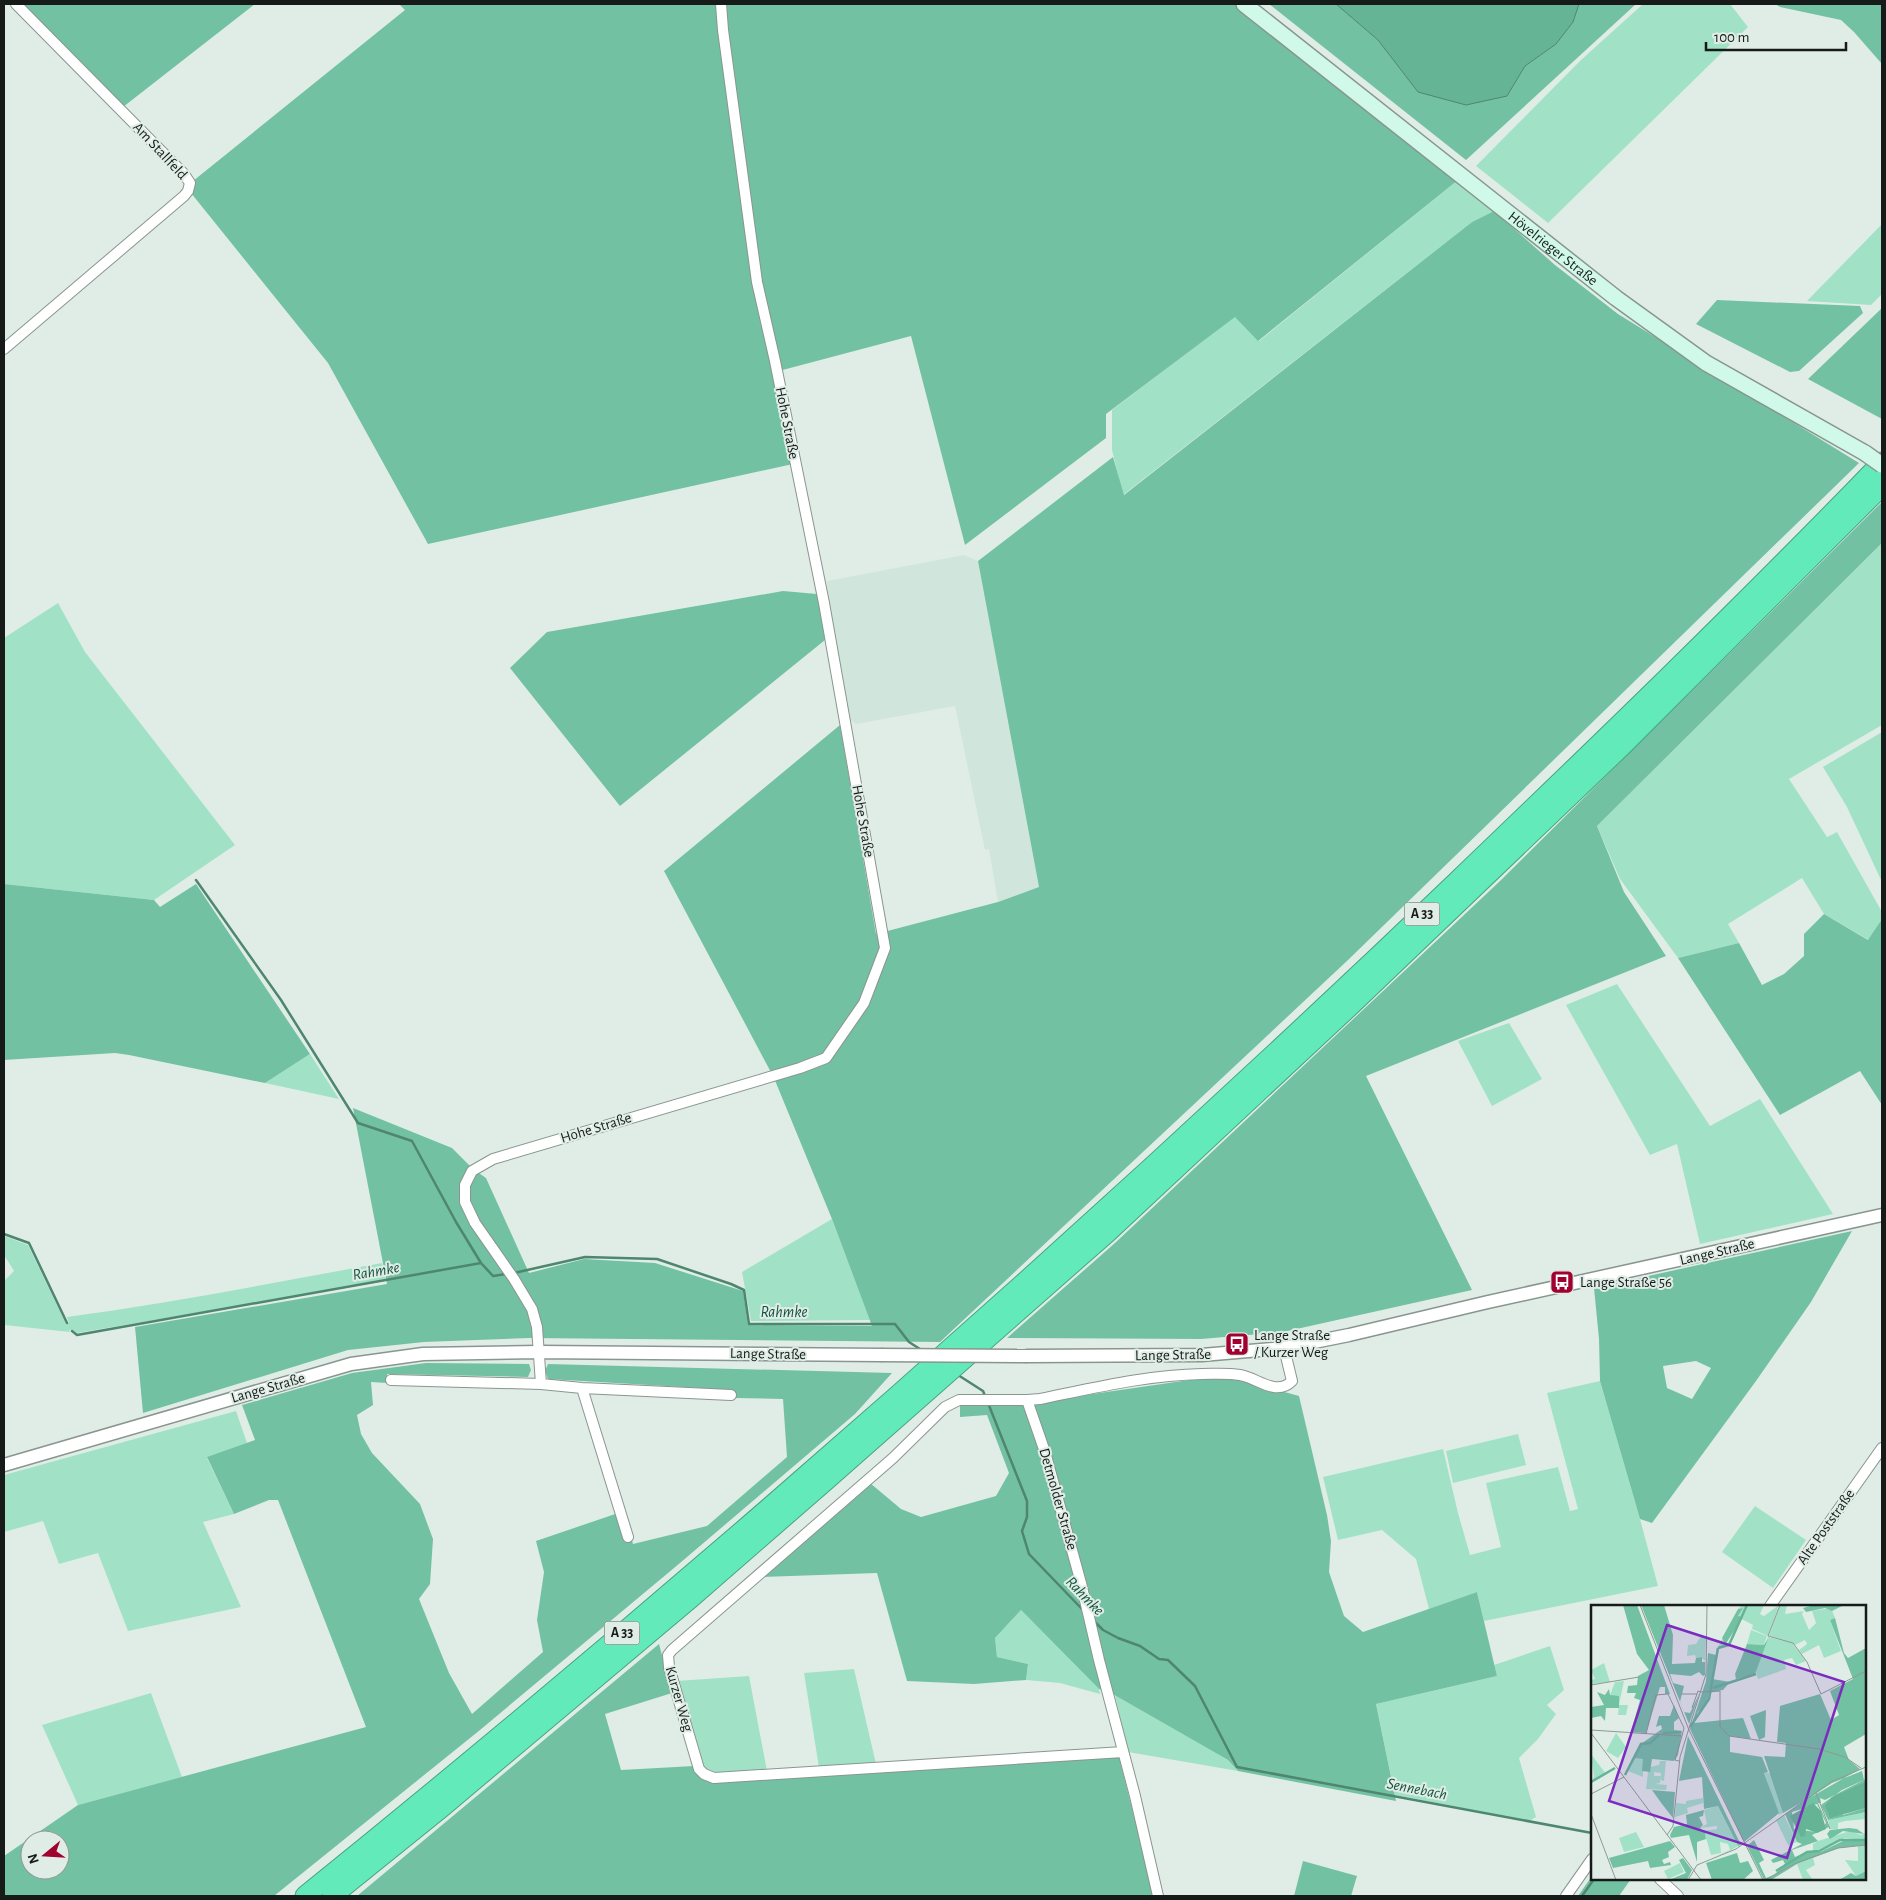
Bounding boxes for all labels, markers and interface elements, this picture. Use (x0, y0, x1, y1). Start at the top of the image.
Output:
scale bar (1706, 20, 1846, 52)
text: 100 m (1714, 30, 1749, 45)
street label: Am Stallfeld (130, 120, 190, 183)
street label: Hövelrieger Straße (1506, 208, 1601, 288)
street label: Hohe Straße (773, 386, 801, 460)
street label: Hohe Straße (849, 784, 877, 858)
road number: A 33 (1404, 902, 1440, 926)
street label: Hohe Straße (559, 1110, 633, 1146)
street label: Lange Straße (1678, 1236, 1756, 1268)
water label: Rahmke (351, 1259, 401, 1283)
bus stop icon: Lange Straße 56 (1549, 1269, 1575, 1295)
place label: Lange Straße 56 (1580, 1275, 1672, 1290)
water label: Rahmke (760, 1304, 808, 1320)
place label: Lange Straße / Kurzer Weg (1254, 1328, 1330, 1360)
bus stop icon: Lange Straße / Kurzer Weg (1224, 1331, 1250, 1357)
street label: Lange Straße (730, 1346, 806, 1362)
street label: Lange Straße (1135, 1347, 1211, 1363)
street label: Lange Straße (229, 1370, 307, 1406)
street label: Detmolder Straße (1036, 1446, 1080, 1552)
street label: Alte Poststraße (1795, 1486, 1858, 1568)
water label: Rahmke (1063, 1573, 1107, 1619)
inset map (1591, 1605, 1866, 1880)
road number: A 33 (604, 1622, 640, 1645)
street label: Kurzer Weg (663, 1665, 696, 1734)
water label: Sennebach (1386, 1775, 1448, 1803)
north arrow (20, 1830, 70, 1880)
text: N (25, 1852, 42, 1866)

